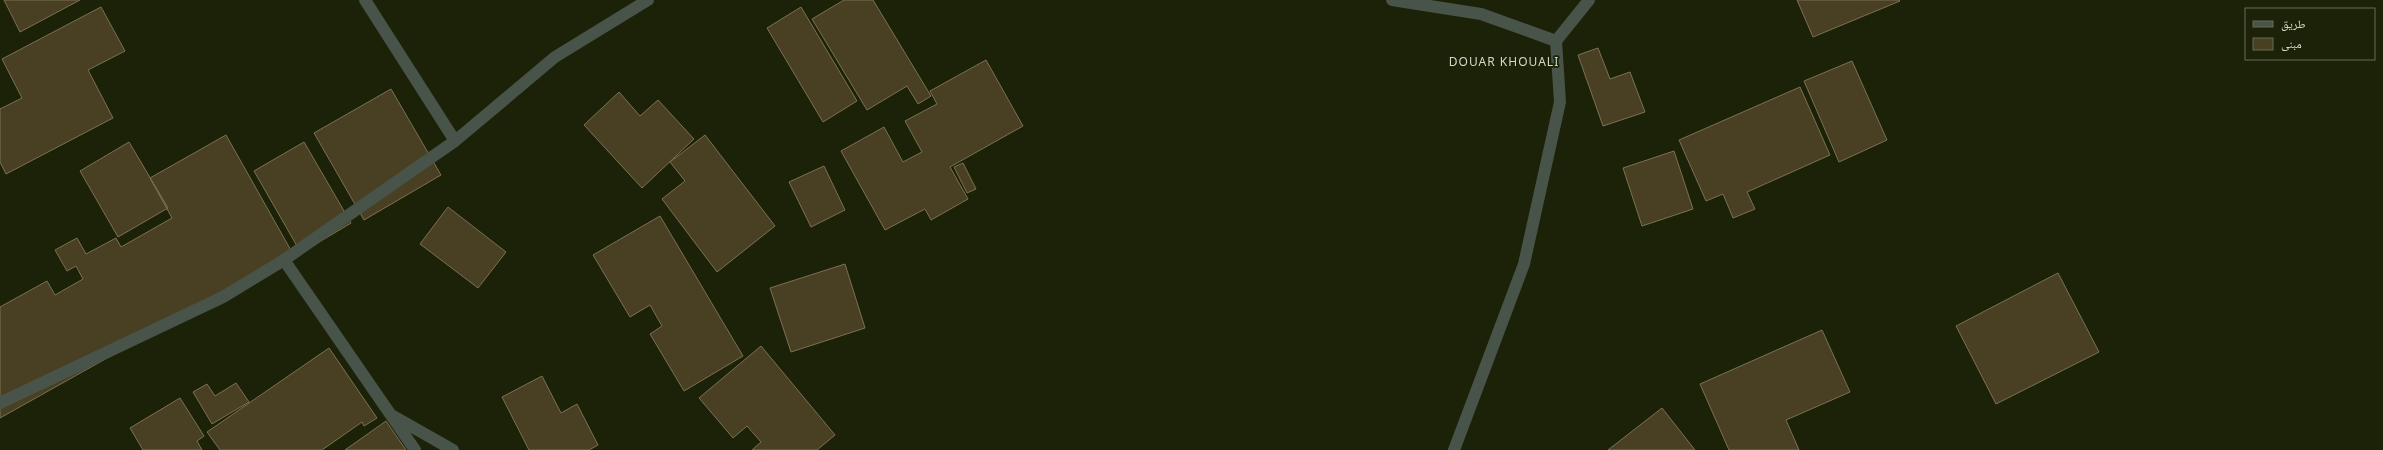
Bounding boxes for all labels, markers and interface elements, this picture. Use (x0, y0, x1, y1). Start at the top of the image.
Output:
legend (2245, 8, 2375, 60)
text: طريق (2281, 15, 2306, 32)
text: مبنى (2281, 35, 2302, 52)
district label: DOUAR KHOUALI (1449, 53, 1559, 70)

